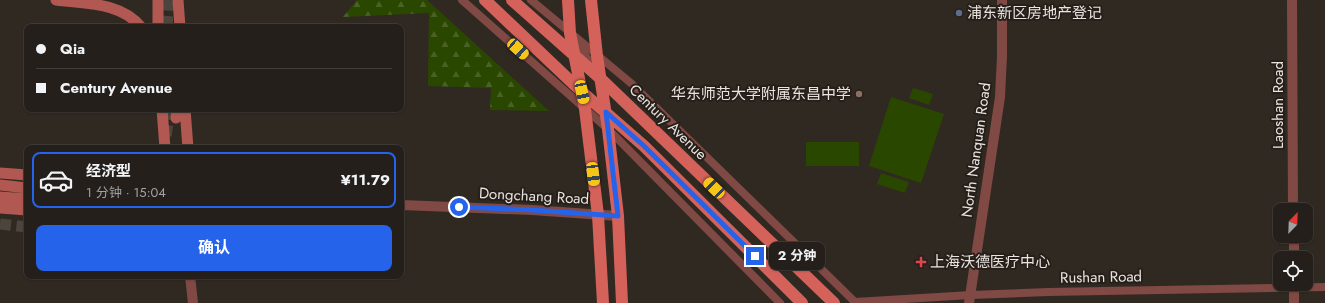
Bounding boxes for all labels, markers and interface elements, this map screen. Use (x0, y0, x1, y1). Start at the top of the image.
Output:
place label: 浦东新区房地产登记 (967, 2, 1102, 24)
marker: 浦东新区房地产登记 (954, 8, 964, 18)
car (505, 37, 531, 61)
text: Qia (60, 38, 85, 60)
street label: Laoshan Road (1267, 61, 1289, 149)
text: Century Avenue (60, 77, 172, 99)
car (574, 79, 590, 105)
street label: Century Avenue (624, 79, 712, 165)
street label: North Nanquan Road (956, 81, 996, 219)
place label: 华东师范大学附属东昌中学 (671, 83, 851, 105)
marker: 华东师范大学附属东昌中学 (854, 89, 864, 99)
text: 经济型 (86, 160, 131, 182)
car (586, 161, 600, 187)
icon: car (38, 162, 74, 198)
text: ¥11.79 (341, 169, 390, 191)
car (701, 175, 727, 201)
street label: Dongchang Road (478, 182, 590, 210)
text: 1 分钟 · 15:04 (86, 183, 166, 202)
route start (450, 198, 468, 216)
north arrow (1273, 203, 1313, 243)
map controls (1273, 203, 1313, 291)
button: 确认 (36, 225, 392, 271)
callout: 2 分钟 (769, 242, 825, 270)
text: 2 分钟 (778, 246, 816, 265)
route end (746, 247, 764, 265)
place label: 上海沃德医疗中心 (930, 251, 1050, 273)
button: locate (1273, 251, 1313, 291)
marker: 上海沃德医疗中心 (915, 256, 927, 268)
street label: Rushan Road (1060, 265, 1142, 289)

